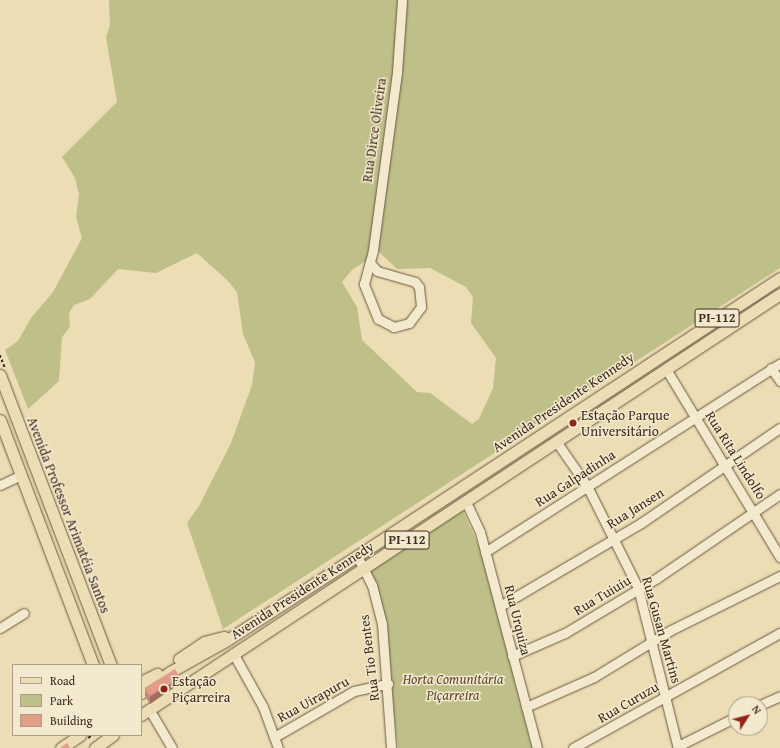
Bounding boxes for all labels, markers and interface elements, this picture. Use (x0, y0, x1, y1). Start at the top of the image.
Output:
street label: Rua Dirce Oliveira (358, 77, 390, 183)
road number: PI-112 (694, 307, 740, 329)
street label: Avenida Presidente Kennedy (489, 348, 637, 456)
place label: Estação Parque Universitário (581, 407, 669, 440)
street label: Rua Rita Lindolfo (702, 408, 770, 502)
street label: Avenida Professor Arimatéia Santos (24, 415, 114, 615)
marker: Estação Parque Universitário (568, 418, 578, 428)
street label: Rua Galpadinha (532, 446, 618, 510)
street label: Rua Jansen (603, 484, 667, 532)
road number: PI-112 (384, 529, 430, 551)
street label: Avenida Presidente Kennedy (227, 537, 377, 643)
street label: Rua Tuiuiu (570, 571, 634, 619)
street label: Rua Gusan Martins (639, 575, 685, 685)
street label: Rua Urquiza (501, 583, 535, 657)
street label: Rua Tio Bentes (355, 614, 383, 702)
legend (12, 664, 142, 736)
park label: Horta Comunitária Piçarreira (403, 671, 503, 704)
text: Road (50, 672, 75, 689)
street label: Rua Uirapuru (274, 672, 352, 726)
place label: Estação Piçarreira (172, 673, 230, 706)
street label: Rua Curuzu (595, 678, 661, 726)
marker: Estação Piçarreira (159, 684, 169, 694)
text: Park (50, 692, 73, 709)
north arrow (728, 696, 768, 736)
text: N (748, 702, 766, 717)
text: Building (50, 712, 93, 729)

